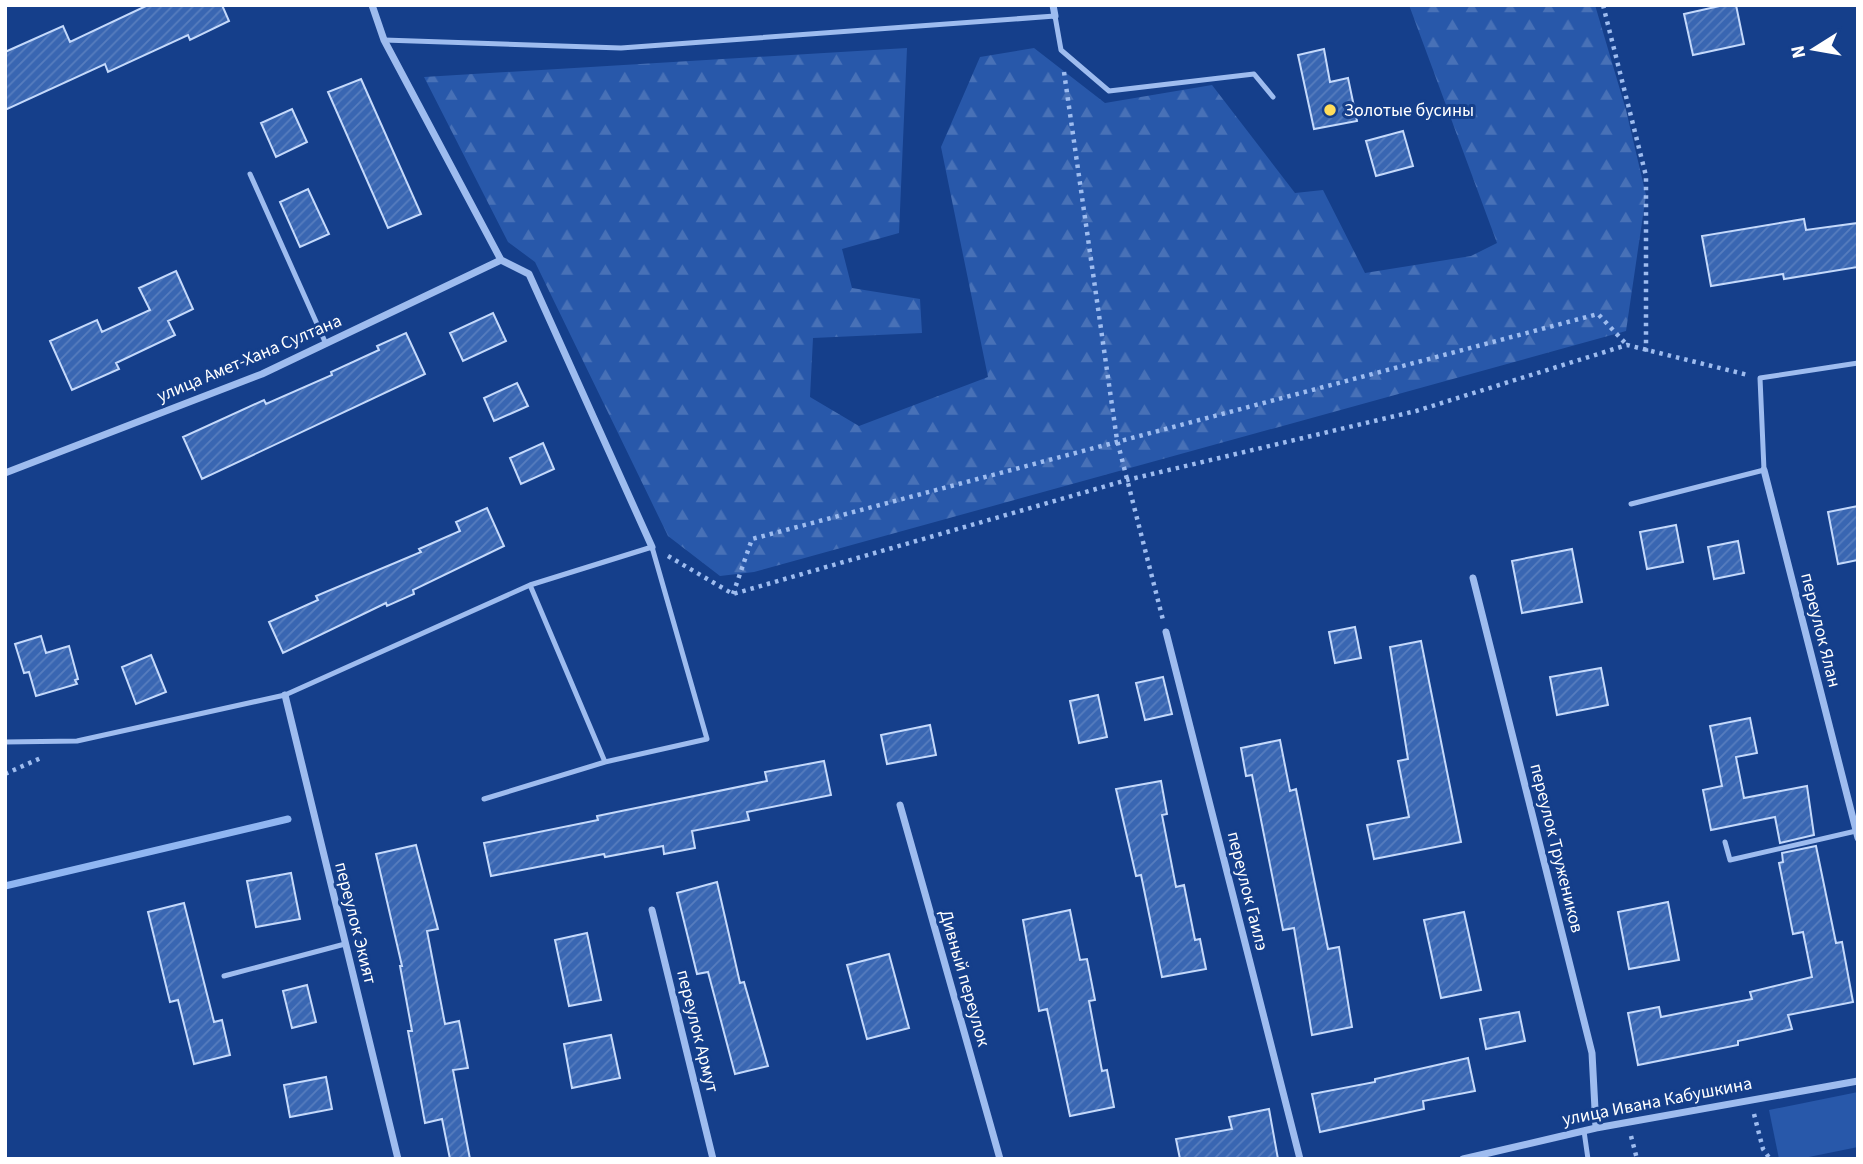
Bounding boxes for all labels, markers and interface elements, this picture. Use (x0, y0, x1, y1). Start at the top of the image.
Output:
north arrow (1779, 14, 1849, 84)
text: N (1784, 43, 1813, 61)
place label: Золотые бусины (1344, 98, 1474, 123)
marker: Золотые бусины (1322, 102, 1338, 118)
street label: улица Амет-Хана Султана (153, 308, 345, 409)
street label: переулок Ялан (1794, 570, 1847, 690)
street label: переулок Тружеников (1523, 761, 1590, 935)
street label: переулок Гаилэ (1221, 829, 1274, 953)
street label: переулок Экият (328, 859, 383, 987)
street label: Дивный переулок (933, 907, 996, 1050)
street label: переулок Армут (670, 967, 725, 1095)
street label: улица Ивана Кабушкина (1560, 1071, 1754, 1132)

